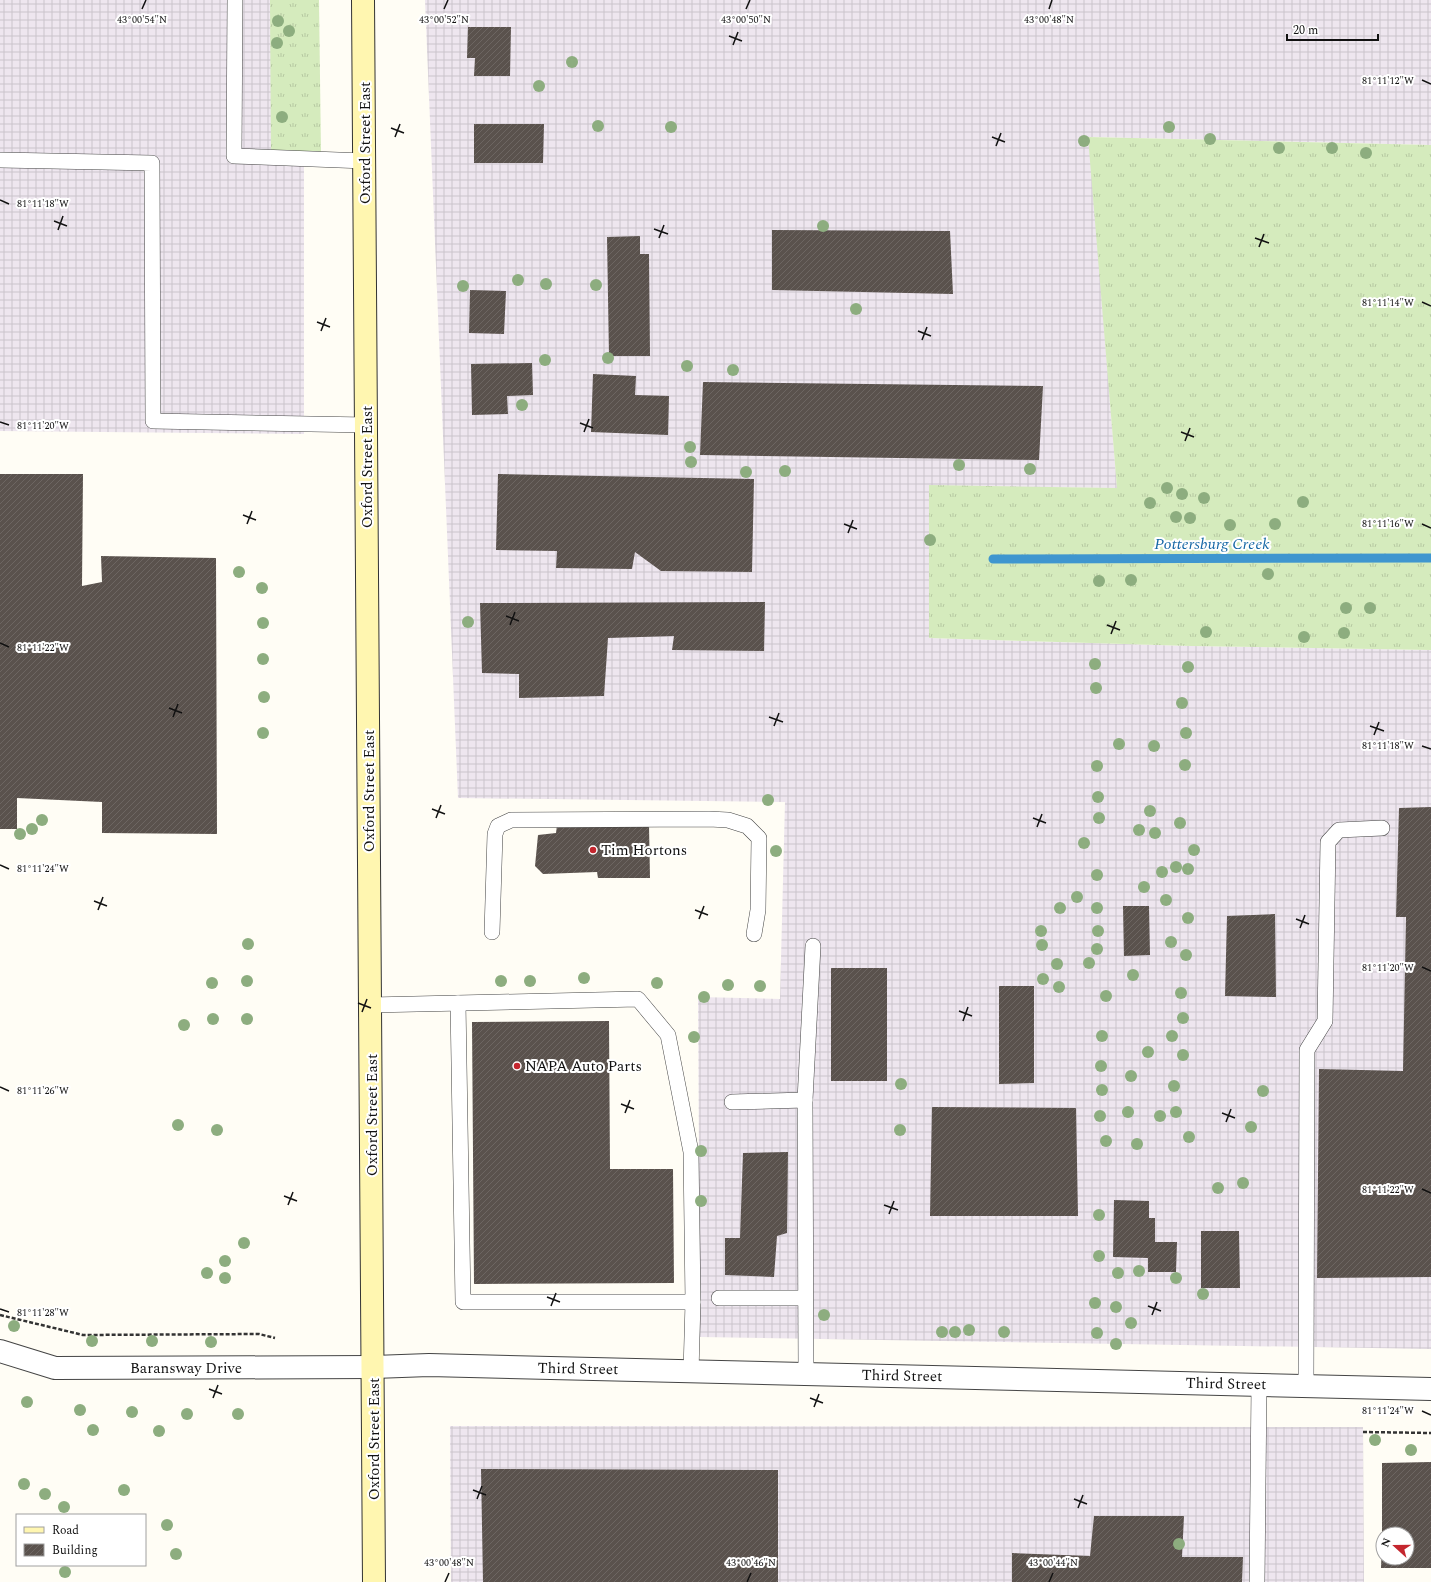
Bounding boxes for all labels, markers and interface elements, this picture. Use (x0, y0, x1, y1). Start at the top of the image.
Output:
text: 43°00'54"N (117, 12, 167, 28)
text: 43°00'52"N (419, 12, 469, 28)
text: 43°00'50"N (721, 12, 771, 28)
text: 43°00'48"N (1024, 12, 1074, 28)
scale bar (1287, 16, 1378, 42)
text: 20 m (1293, 21, 1318, 40)
text: 81°11'12"W (1362, 73, 1414, 89)
street label: Oxford Street East (354, 82, 377, 204)
text: 81°11'18"W (17, 196, 69, 212)
text: 81°11'14"W (1362, 295, 1414, 311)
street label: Oxford Street East (356, 406, 379, 528)
text: 81°11'20"W (17, 418, 69, 434)
text: 81°11'16"W (1362, 516, 1414, 532)
water label: Pottersburg Creek (1154, 532, 1270, 556)
text: 81°11'22"W (17, 640, 69, 656)
street label: Oxford Street East (358, 730, 381, 852)
text: 81°11'18"W (1362, 738, 1414, 754)
place label: Tim Hortons (601, 839, 687, 862)
marker: Tim Hortons (588, 845, 598, 855)
text: 81°11'24"W (17, 861, 69, 877)
text: 81°11'20"W (1362, 960, 1414, 976)
street label: Oxford Street East (361, 1054, 384, 1176)
place label: NAPA Auto Parts (525, 1055, 642, 1078)
marker: NAPA Auto Parts (512, 1061, 522, 1071)
text: 81°11'26"W (17, 1083, 69, 1099)
text: 81°11'22"W (1362, 1182, 1414, 1198)
text: 81°11'28"W (17, 1305, 69, 1321)
street label: Baransway Drive (130, 1357, 242, 1380)
street label: Third Street (537, 1357, 619, 1381)
street label: Third Street (861, 1364, 943, 1388)
street label: Third Street (1185, 1372, 1267, 1396)
street label: Oxford Street East (363, 1378, 386, 1500)
text: 81°11'24"W (1362, 1403, 1414, 1419)
legend (16, 1514, 146, 1566)
text: Road (52, 1521, 79, 1540)
north arrow (1375, 1526, 1415, 1566)
text: N (1377, 1535, 1396, 1550)
text: Building (52, 1541, 98, 1560)
text: 43°00'48"N (424, 1555, 474, 1571)
text: 43°00'46"N (726, 1555, 776, 1571)
text: 43°00'44"N (1028, 1555, 1078, 1571)

